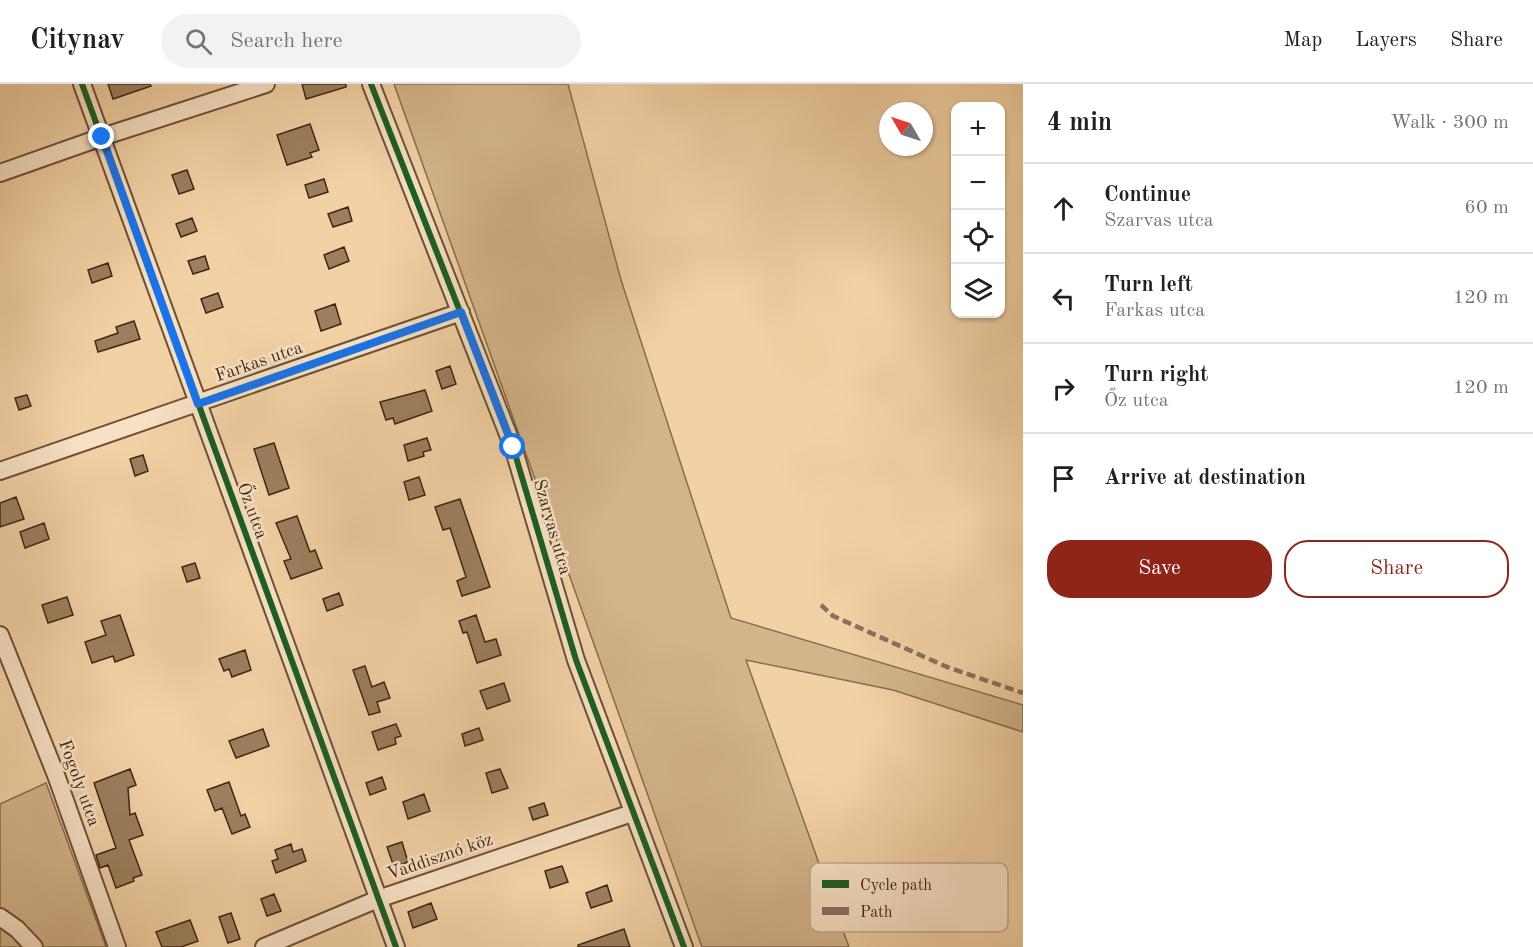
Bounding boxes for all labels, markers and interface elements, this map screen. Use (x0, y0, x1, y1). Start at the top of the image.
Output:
search box (161, 14, 581, 68)
icon: search (182, 25, 215, 58)
text: Citynav (30, 27, 125, 55)
text: Search here (230, 30, 343, 52)
text: Map (1283, 30, 1322, 51)
text: Layers (1355, 30, 1417, 51)
text: Share (1450, 30, 1503, 51)
north arrow (879, 102, 933, 156)
map controls (951, 102, 1005, 318)
button: + (951, 102, 1005, 156)
text: 4 min (1047, 110, 1112, 136)
text: Walk · 300 m (1390, 113, 1509, 133)
route end (88, 123, 114, 149)
button: − (951, 156, 1005, 210)
text: Continue (1104, 184, 1191, 206)
icon: ahead (1047, 192, 1080, 225)
text: 60 m (1464, 198, 1509, 218)
button: locate (951, 210, 1005, 264)
text: Szarvas utca (1104, 211, 1214, 231)
button: layers (951, 264, 1005, 318)
text: Turn left (1104, 274, 1193, 296)
icon: left (1047, 282, 1080, 315)
text: 120 m (1453, 288, 1509, 308)
text: Farkas utca (1104, 301, 1205, 321)
street label: Farkas utca (213, 339, 305, 385)
text: Turn right (1104, 364, 1208, 386)
icon: right (1047, 372, 1080, 405)
text: 120 m (1453, 378, 1509, 398)
text: Őz utca (1104, 391, 1169, 411)
route start (499, 433, 525, 459)
icon: arrive (1047, 462, 1080, 495)
text: Arrive at destination (1104, 467, 1306, 489)
street label: Szarvas utca (530, 477, 574, 577)
street label: Őz utca (234, 479, 275, 542)
button: Save (1047, 540, 1272, 598)
button: Share (1284, 540, 1509, 598)
street label: Fogoly utca (55, 737, 103, 829)
street label: Vaddisznó köz (385, 830, 495, 884)
legend (810, 863, 1008, 932)
text: Cycle path (860, 878, 932, 894)
text: Path (860, 905, 893, 921)

